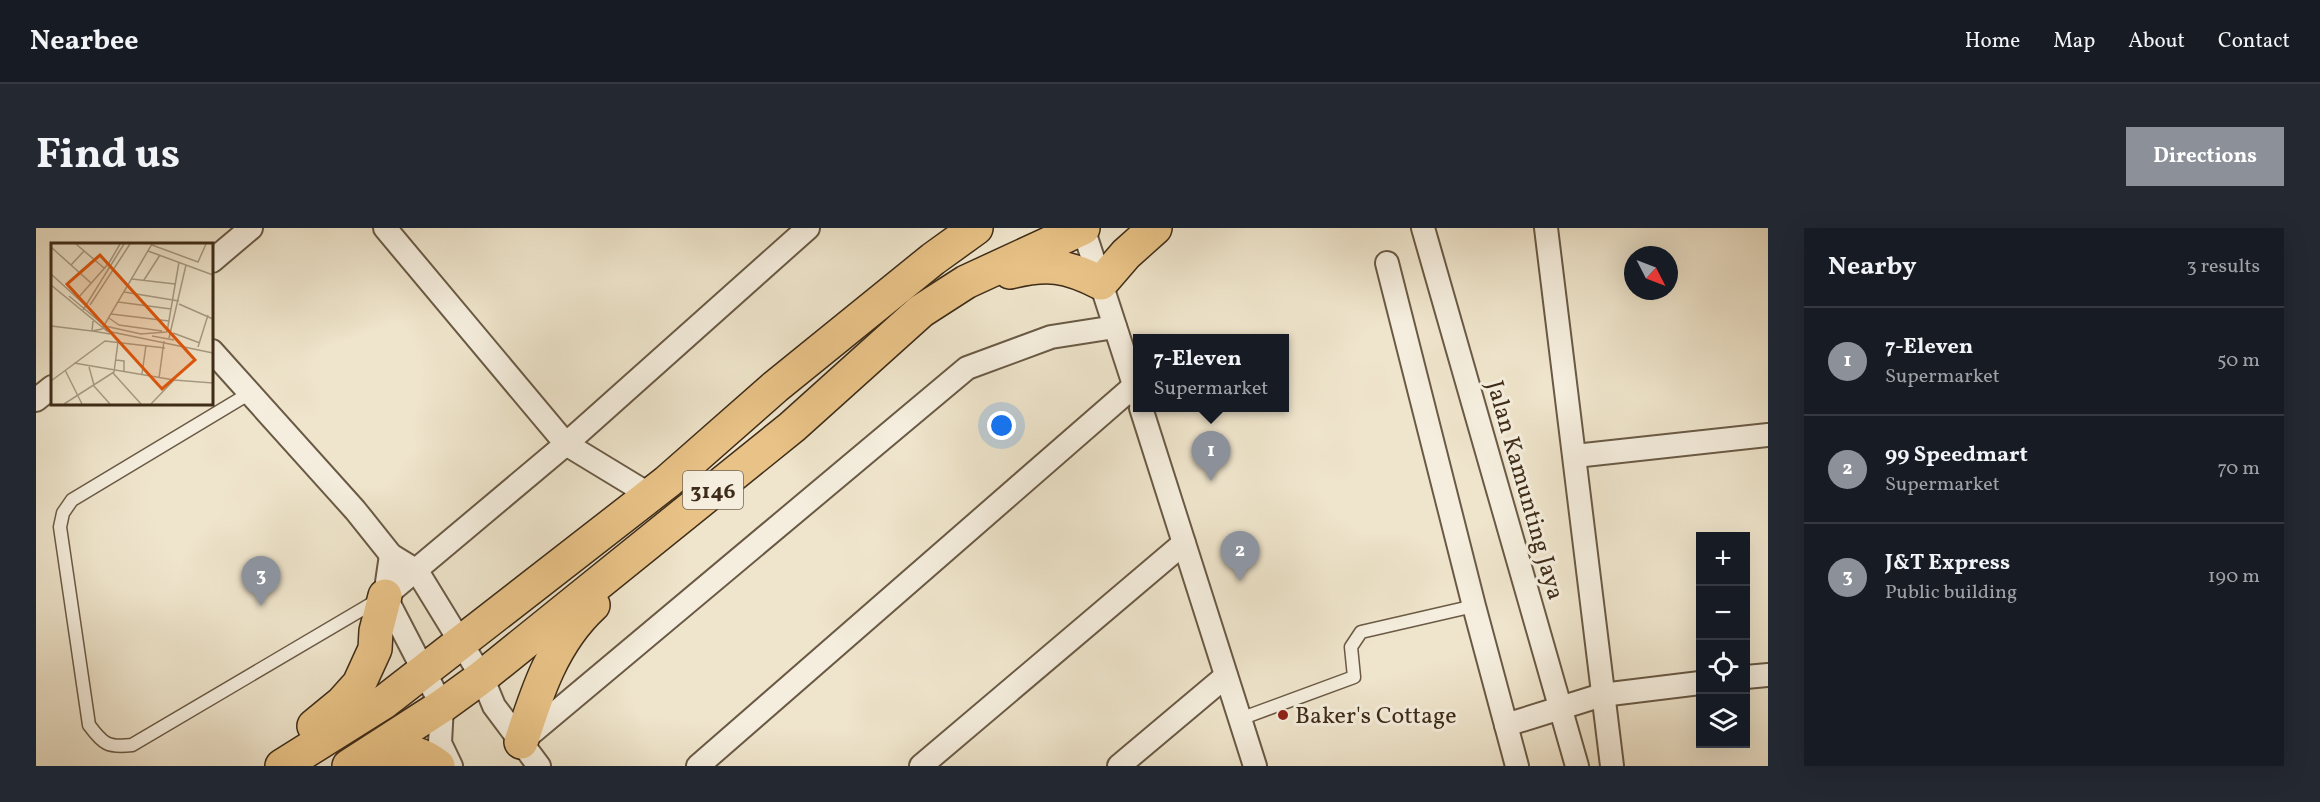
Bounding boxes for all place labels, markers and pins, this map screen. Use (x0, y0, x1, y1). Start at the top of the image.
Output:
pin: 1 (1192, 432, 1230, 481)
pin: 2 (1220, 532, 1260, 581)
pin: 3 (242, 556, 280, 606)
place label: Baker's Cottage (1295, 700, 1457, 734)
marker: Baker's Cottage (1276, 708, 1290, 722)

